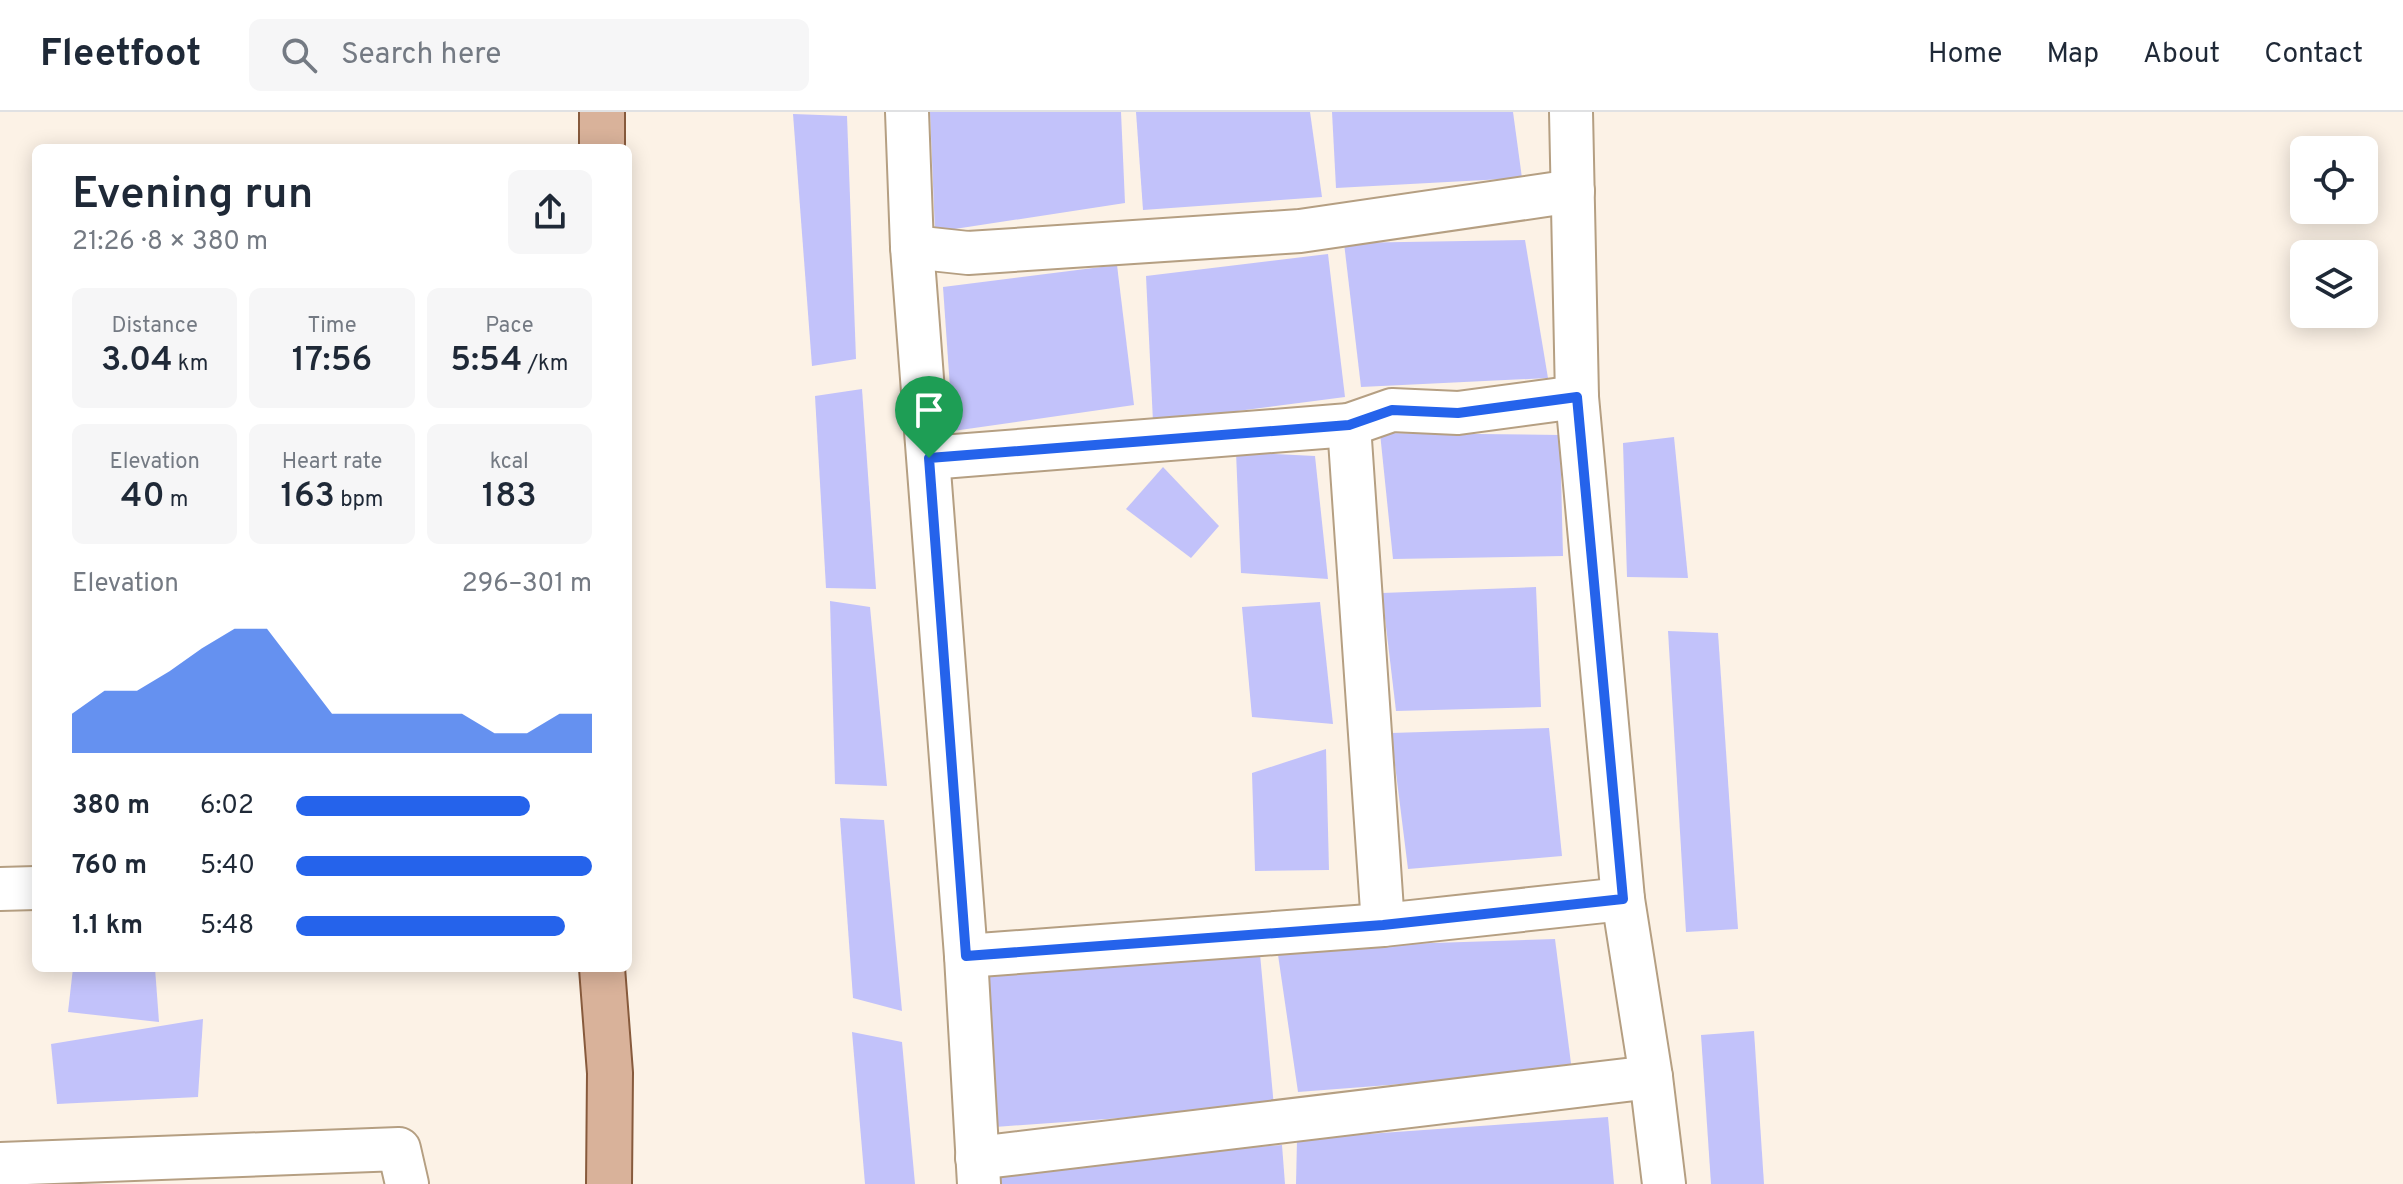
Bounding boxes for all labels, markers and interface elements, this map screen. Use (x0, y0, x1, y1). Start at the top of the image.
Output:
search box (249, 19, 809, 91)
text: Fleetfoot (40, 31, 201, 80)
icon: search (277, 33, 321, 77)
text: Search here (341, 37, 501, 74)
text: Home (1928, 37, 2002, 73)
text: Map (2046, 37, 2099, 73)
text: About (2143, 37, 2220, 73)
text: Contact (2264, 37, 2363, 73)
map controls (2290, 136, 2378, 328)
button: locate (2290, 136, 2378, 224)
text: Evening run (72, 168, 313, 224)
button: share (508, 170, 592, 254)
text: 21:26 · 8 × 380 m (72, 226, 268, 259)
button: layers (2290, 240, 2378, 328)
text: Distance (111, 313, 198, 340)
text: Time (307, 313, 357, 340)
text: Pace (485, 313, 533, 340)
text: 3.04 (101, 340, 173, 383)
text: 17:56 (292, 340, 372, 383)
text: 5:54 (450, 340, 522, 383)
text: km (173, 351, 208, 378)
text: /km (522, 351, 568, 378)
pin (895, 376, 963, 458)
icon: arrive (907, 388, 951, 432)
text: Elevation (109, 449, 200, 476)
text: Heart rate (282, 449, 382, 476)
text: kcal (490, 449, 529, 476)
text: 40 (121, 476, 165, 519)
text: 163 (281, 476, 335, 519)
text: 183 (482, 476, 537, 519)
text: m (165, 487, 188, 514)
text: bpm (335, 487, 383, 514)
text: Elevation (72, 568, 179, 601)
text: 296–301 m (462, 568, 592, 601)
text: 380 m (72, 790, 150, 823)
text: 6:02 (200, 790, 254, 823)
text: 760 m (72, 850, 147, 883)
text: 5:40 (200, 850, 255, 883)
text: 1.1 km (72, 910, 143, 943)
text: 5:48 (200, 910, 254, 943)

